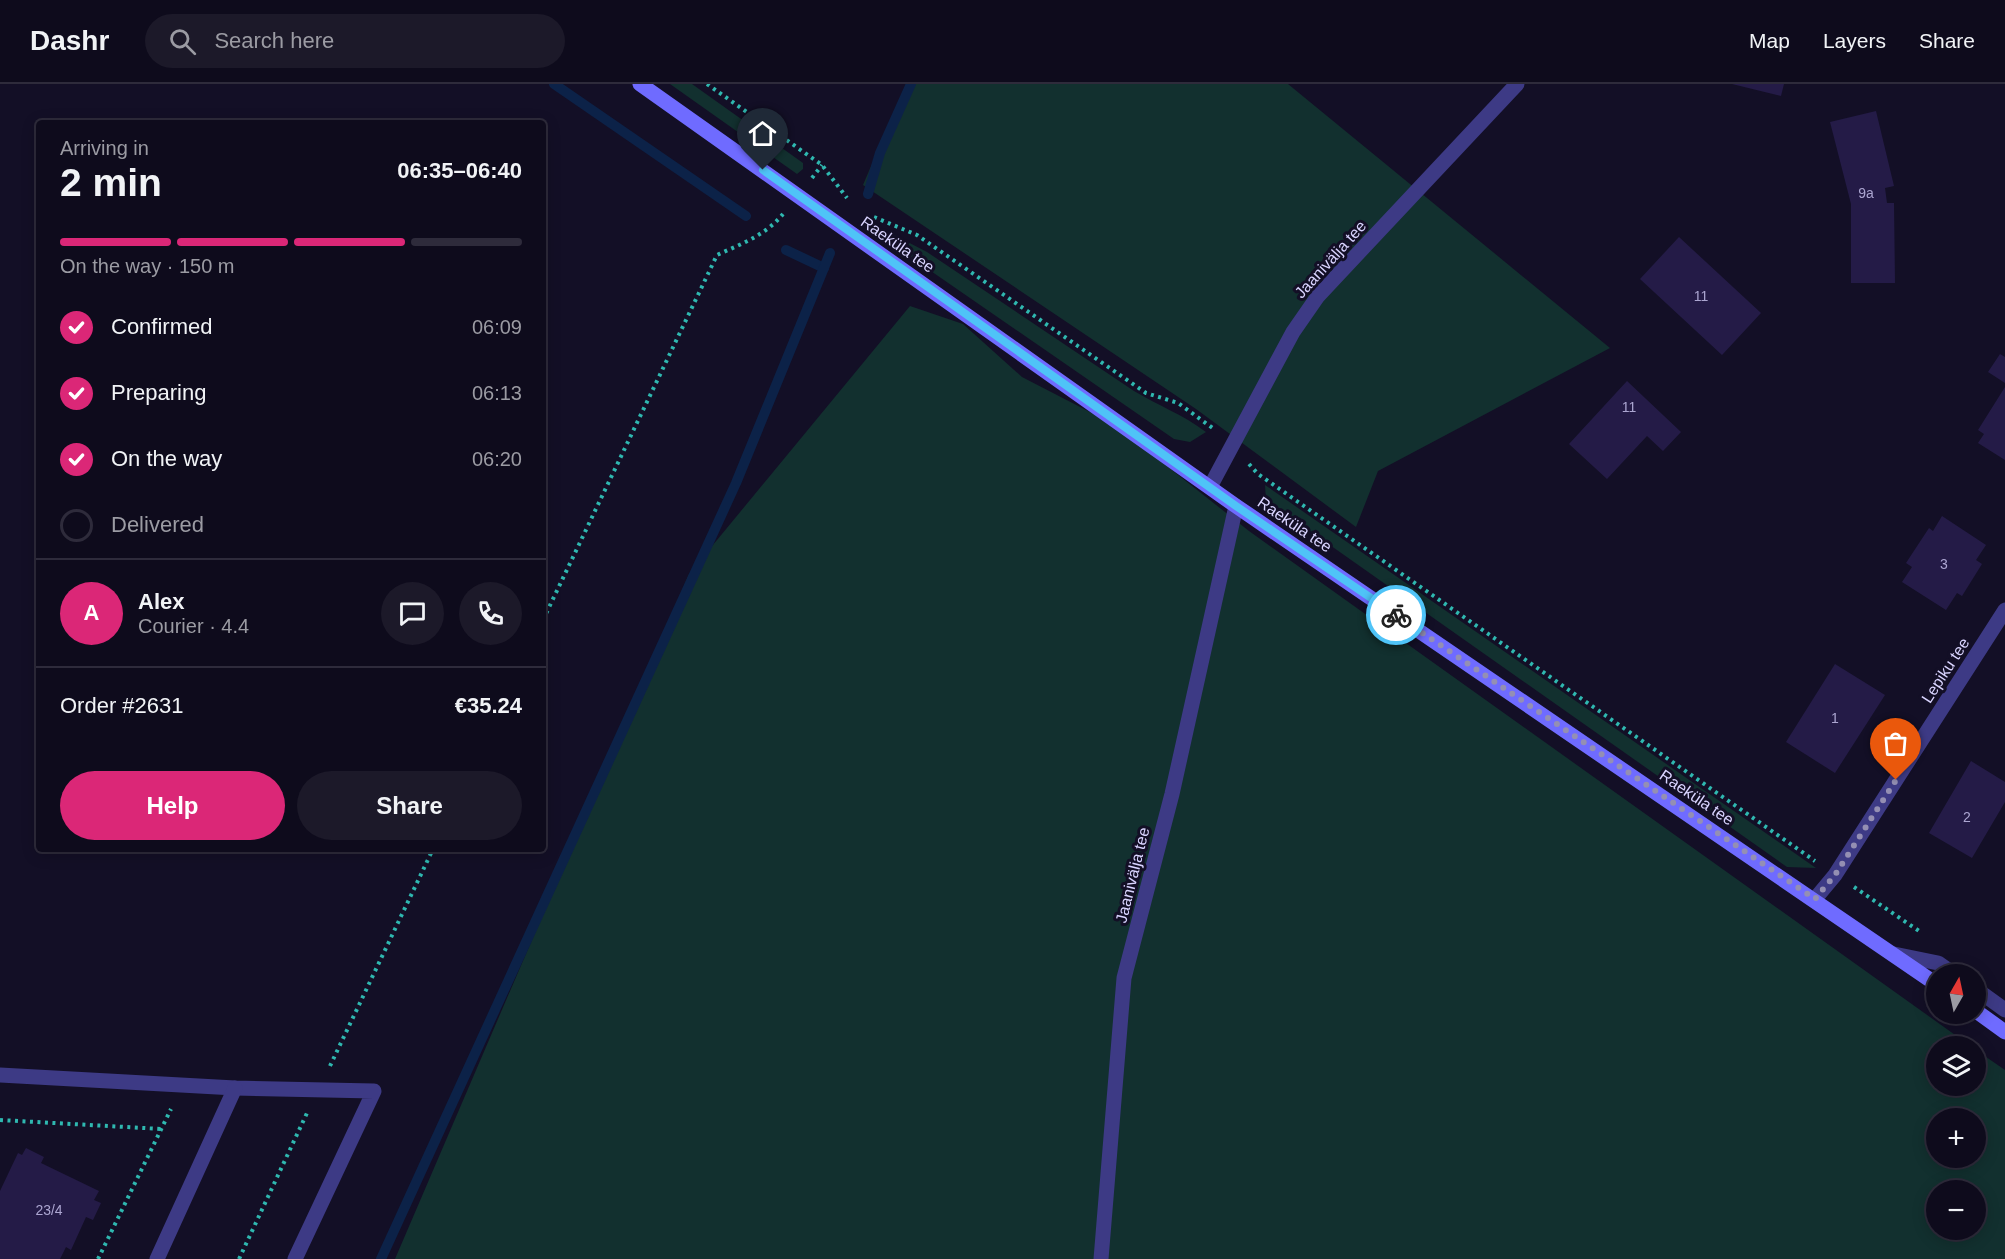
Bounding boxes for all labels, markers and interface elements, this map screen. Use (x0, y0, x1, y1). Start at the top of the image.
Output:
search box (145, 14, 565, 68)
text: Dashr (30, 25, 109, 56)
icon: search (166, 25, 199, 58)
text: Search here (214, 28, 334, 53)
text: Map (1749, 29, 1790, 52)
text: Layers (1823, 29, 1886, 52)
text: Share (1919, 29, 1975, 52)
pin (737, 108, 788, 170)
icon: home (746, 117, 779, 150)
text: Arriving in (60, 137, 149, 159)
text: 06:35–06:40 (397, 158, 522, 183)
text: 2 min (60, 161, 162, 204)
house number: 9a (1858, 185, 1874, 201)
street label: Raeküla tee (858, 213, 938, 276)
street label: Jaanivälja tee (1291, 217, 1369, 301)
text: On the way · 150 m (60, 255, 235, 277)
house number: 11 (1694, 288, 1708, 304)
icon: check (60, 311, 93, 344)
text: Confirmed (111, 314, 212, 339)
text: 06:09 (472, 316, 522, 338)
icon: check (60, 377, 93, 410)
text: Preparing (111, 380, 206, 405)
text: 06:13 (472, 382, 522, 404)
house number: 11 (1622, 399, 1636, 415)
icon: check (60, 443, 93, 476)
text: On the way (111, 446, 222, 471)
text: 06:20 (472, 448, 522, 470)
street label: Raeküla tee (1255, 493, 1335, 555)
text: Delivered (111, 512, 204, 537)
house number: 3 (1940, 556, 1948, 572)
button: chat (381, 582, 444, 645)
button: phone (459, 582, 522, 645)
courier (1366, 585, 1426, 645)
text: Alex (138, 589, 184, 614)
icon: bike (1380, 599, 1413, 632)
text: A (84, 600, 99, 625)
text: Courier · 4.4 (138, 615, 249, 637)
street label: Lepiku tee (1918, 635, 1973, 706)
text: Order #2631 (60, 693, 184, 718)
text: €35.24 (455, 693, 522, 718)
house number: 1 (1831, 710, 1839, 726)
pin (1870, 718, 1921, 780)
icon: bag (1879, 727, 1912, 760)
street label: Raeküla tee (1657, 766, 1737, 828)
button: Help (60, 771, 285, 840)
button: Share (297, 771, 522, 840)
house number: 2 (1963, 809, 1971, 825)
street label: Jaanivälja tee (1112, 825, 1153, 925)
north arrow (1926, 964, 1986, 1024)
map controls (1926, 964, 1986, 1240)
button: layers (1926, 1036, 1986, 1096)
button: + (1926, 1108, 1986, 1168)
button: − (1926, 1180, 1986, 1240)
house number: 23/4 (35, 1202, 63, 1218)

